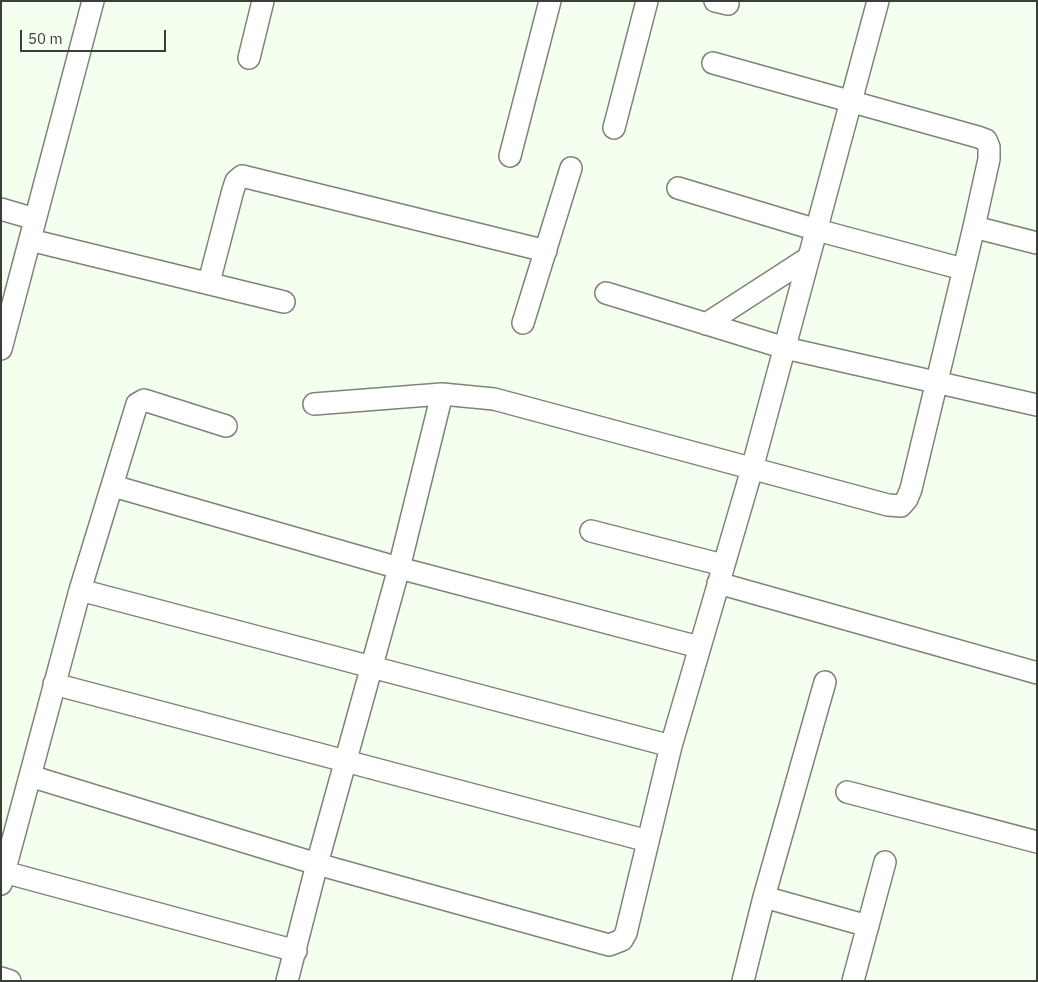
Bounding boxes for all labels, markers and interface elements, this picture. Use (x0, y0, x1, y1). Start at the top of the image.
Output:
scale bar (22, 20, 169, 52)
text: 50 m (28, 29, 63, 48)

